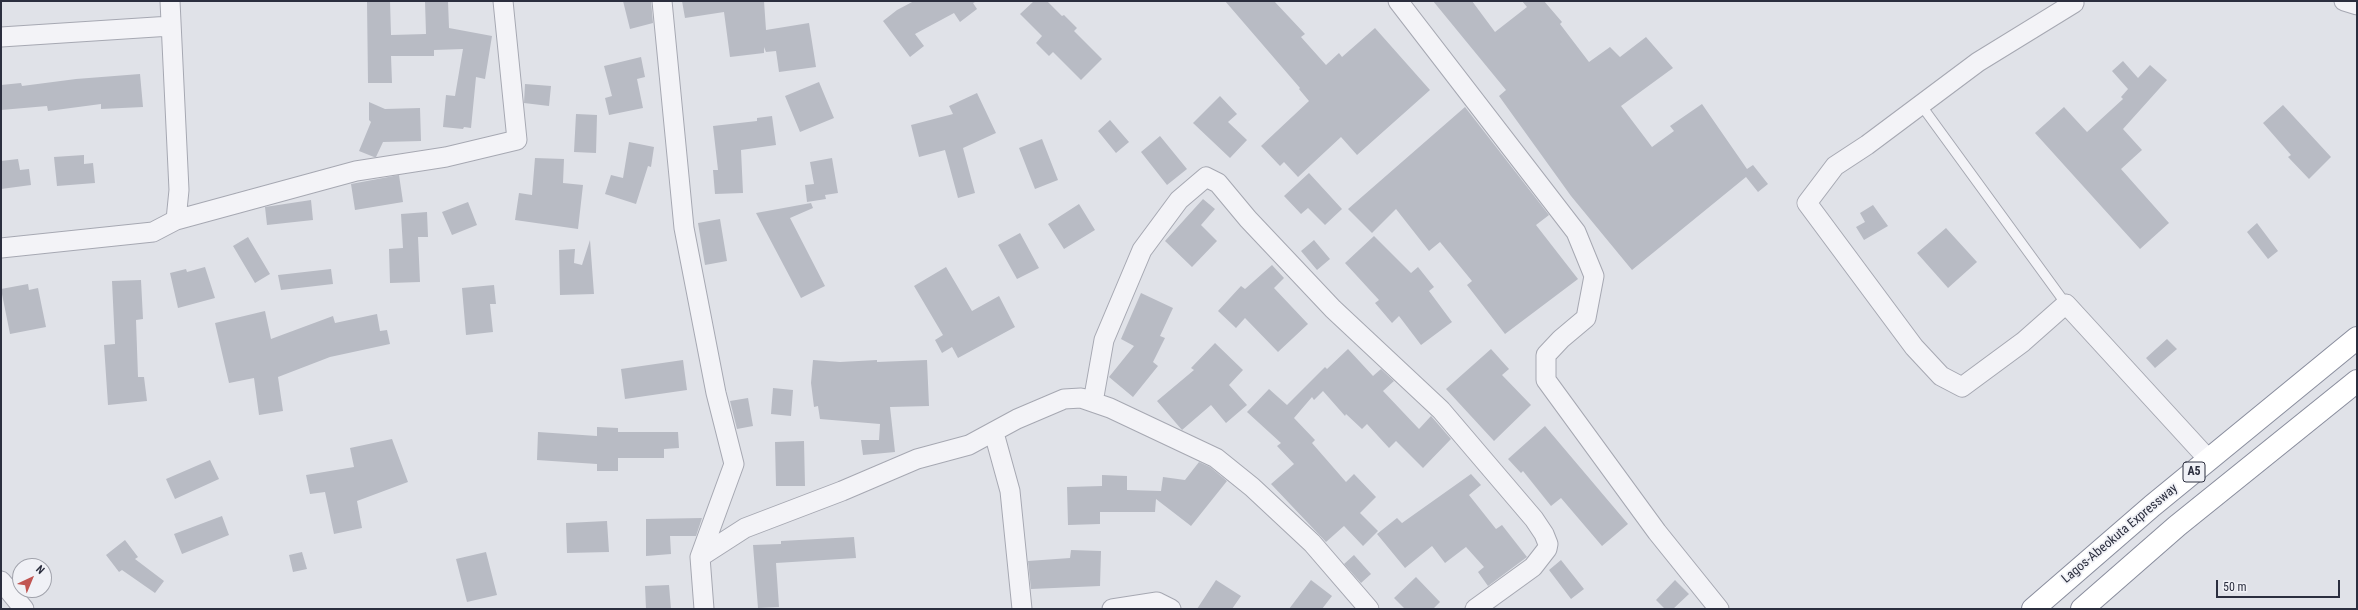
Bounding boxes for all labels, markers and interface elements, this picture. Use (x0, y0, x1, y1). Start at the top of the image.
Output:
road number: A5 (2183, 462, 2205, 482)
street label: Lagos-Abeokuta Expressway (2059, 481, 2181, 587)
north arrow (12, 558, 52, 598)
text: N (33, 563, 47, 577)
scale bar (2218, 572, 2342, 598)
text: 50 m (2223, 580, 2247, 594)

